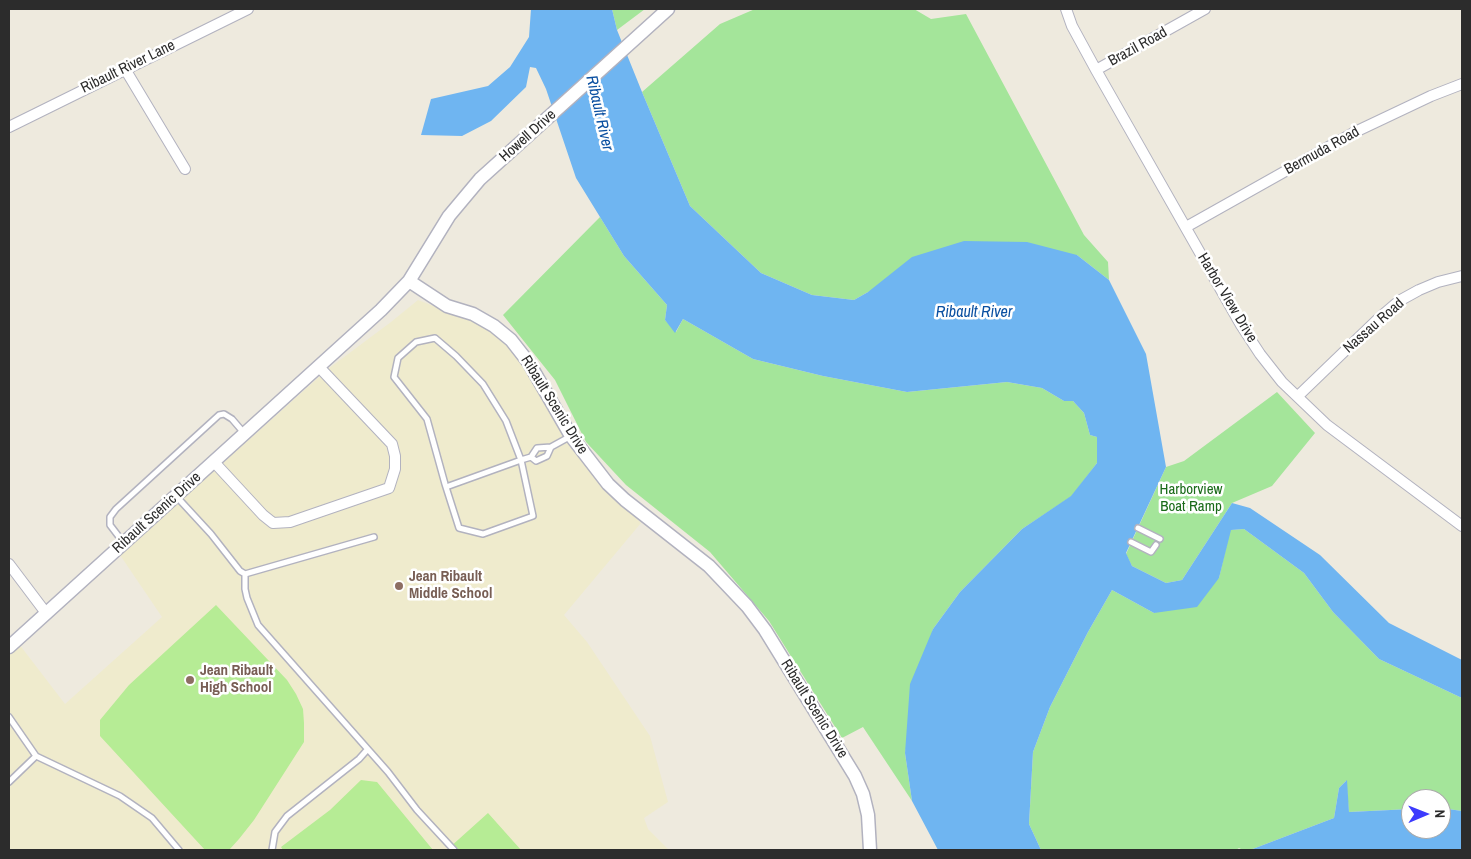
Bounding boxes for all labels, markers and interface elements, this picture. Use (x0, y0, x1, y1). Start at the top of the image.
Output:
street label: Brazil Road (1106, 24, 1170, 70)
street label: Ribault River Lane (78, 36, 178, 98)
water label: Ribault River (581, 74, 617, 152)
street label: Howell Drive (496, 106, 560, 166)
street label: Bermuda Road (1281, 123, 1363, 179)
street label: Harbor View Drive (1193, 250, 1261, 346)
street label: Nassau Road (1340, 295, 1408, 357)
water label: Ribault River (936, 303, 1012, 323)
street label: Ribault Scenic Drive (516, 352, 592, 458)
street label: Ribault Scenic Drive (109, 469, 205, 557)
park label: Harborview Boat Ramp (1160, 481, 1222, 516)
place label: Jean Ribault Middle School (409, 568, 492, 603)
marker: Jean Ribault Middle School (393, 580, 405, 592)
street label: Ribault Scenic Drive (776, 656, 852, 762)
place label: Jean Ribault High School (200, 662, 273, 697)
marker: Jean Ribault High School (184, 674, 196, 686)
north arrow (1401, 789, 1451, 839)
text: N (1431, 809, 1449, 818)

